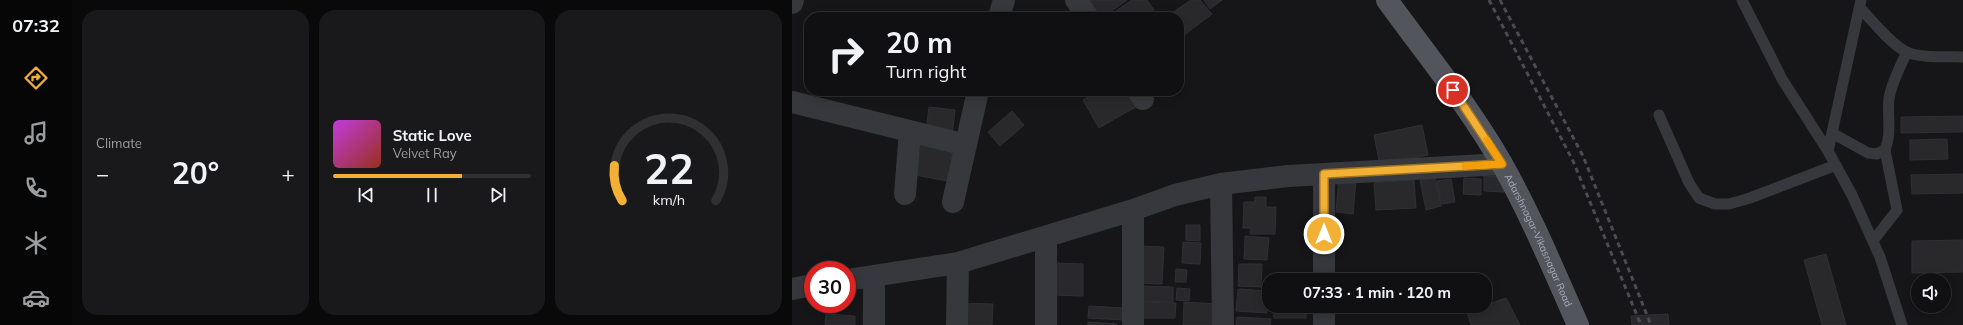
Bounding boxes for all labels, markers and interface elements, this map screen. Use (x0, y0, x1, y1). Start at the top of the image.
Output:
text: 07:32 (12, 14, 60, 37)
text: 20 m (886, 25, 952, 60)
icon: right (820, 28, 872, 80)
text: Turn right (886, 60, 966, 83)
icon: directions (22, 64, 50, 92)
pin (1436, 73, 1470, 107)
icon: arrive (1442, 79, 1464, 101)
icon: music (22, 119, 50, 147)
text: Static Love (393, 126, 472, 145)
text: Climate (96, 135, 142, 151)
text: 22 (644, 141, 694, 193)
text: Velvet Ray (393, 145, 457, 161)
text: 20° (172, 154, 219, 192)
text: − (96, 160, 109, 188)
text: + (281, 160, 295, 188)
street label: Adarshnagar-Vikasnagar Road (1502, 172, 1575, 309)
icon: phone (22, 174, 50, 202)
icon: previous (355, 184, 377, 206)
icon: pause (421, 184, 443, 206)
icon: next (487, 184, 509, 206)
text: km/h (653, 190, 685, 208)
position arrow (1303, 213, 1345, 255)
icon: climate (22, 229, 50, 257)
speed limit sign: 30 (804, 261, 856, 313)
map controls (1911, 273, 1951, 313)
button: sound (1911, 273, 1951, 313)
text: 07:33 · 1 min · 120 m (1303, 283, 1451, 302)
icon: car (22, 284, 50, 312)

